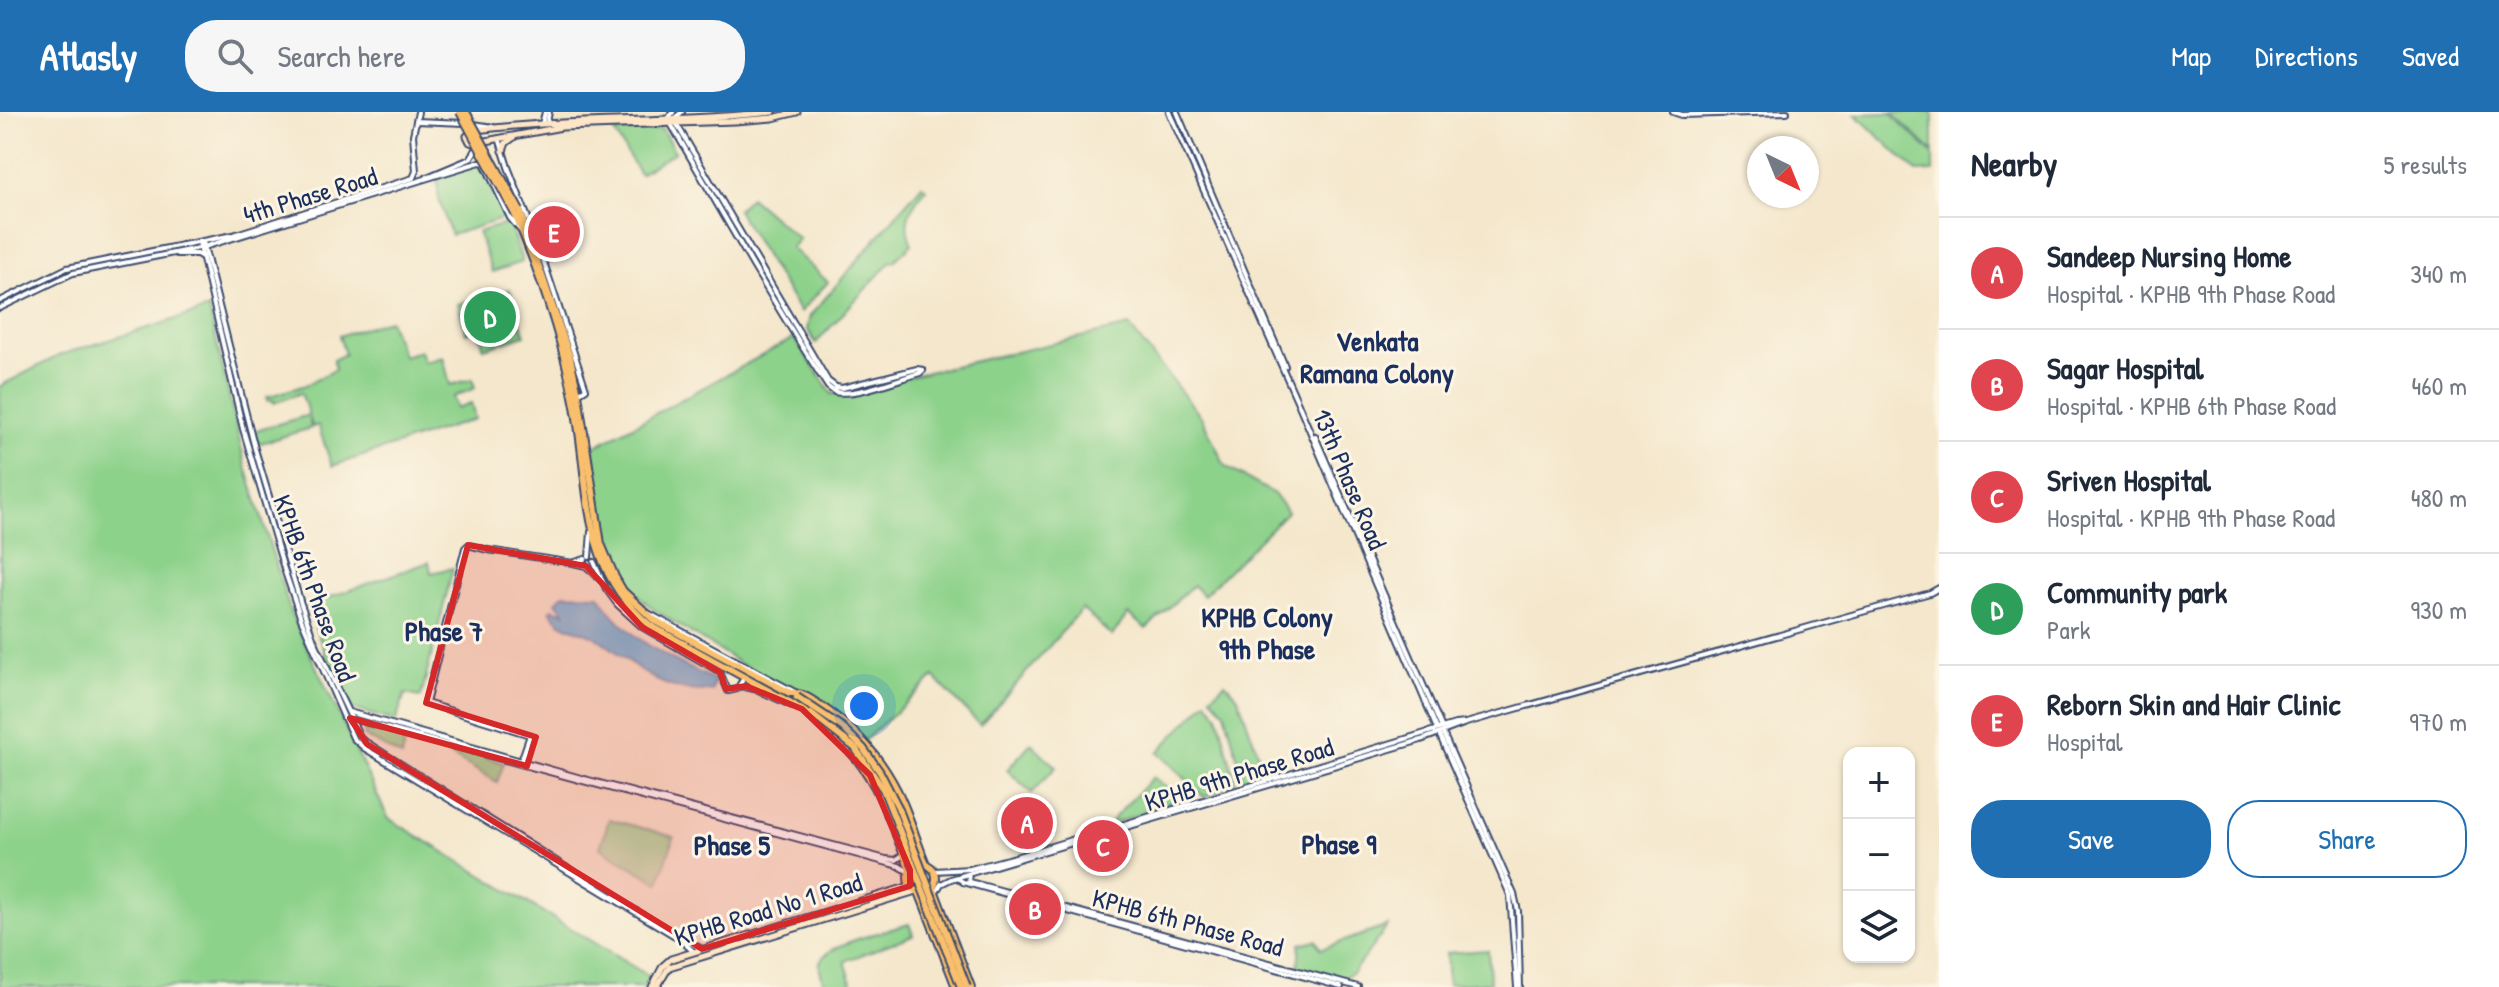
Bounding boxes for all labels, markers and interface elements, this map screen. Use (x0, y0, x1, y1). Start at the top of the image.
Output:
search box (185, 20, 745, 92)
text: Atlasly (40, 30, 137, 82)
icon: search (213, 34, 257, 78)
text: Search here (277, 36, 406, 76)
text: Map (2171, 37, 2211, 75)
text: Directions (2255, 37, 2358, 75)
text: Saved (2402, 37, 2459, 75)
north arrow (1747, 136, 1819, 208)
text: Nearby (1971, 141, 2057, 187)
text: 5 results (2383, 147, 2467, 182)
street label: 4th Phase Road (239, 158, 381, 232)
pin: E (528, 202, 580, 262)
text: Sandeep Nursing Home (2047, 236, 2291, 276)
text: A (1991, 256, 2003, 291)
text: 340 m (2410, 256, 2467, 291)
text: Hospital · KPHB 9th Phase Road (2047, 276, 2335, 311)
pin: D (464, 287, 516, 347)
district label: Venkata Ramana Colony (1300, 322, 1454, 393)
text: Sagar Hospital (2047, 348, 2203, 388)
text: B (1990, 368, 2004, 403)
text: 460 m (2412, 368, 2467, 403)
text: Hospital · KPHB 6th Phase Road (2047, 388, 2336, 423)
street label: 13th Phase Road (1305, 403, 1395, 555)
text: Sriven Hospital (2047, 460, 2211, 500)
text: C (1990, 480, 2004, 515)
text: 480 m (2411, 480, 2467, 515)
street label: KPHB 6th Phase Road (265, 490, 365, 686)
text: Hospital · KPHB 9th Phase Road (2047, 500, 2335, 535)
text: Community park (2047, 572, 2227, 612)
text: D (1991, 592, 2003, 627)
text: 930 m (2411, 592, 2467, 627)
district label: KPHB Colony 9th Phase (1201, 598, 1333, 668)
district label: Phase 7 (405, 612, 483, 650)
text: Park (2047, 612, 2091, 647)
text: Reborn Skin and Hair Clinic (2047, 684, 2340, 724)
your location (844, 686, 884, 726)
text: E (1991, 704, 2003, 739)
text: 970 m (2409, 704, 2467, 739)
text: Hospital (2047, 724, 2123, 759)
street label: KPHB 9th Phase Road (1140, 729, 1338, 819)
map controls (1843, 747, 1915, 963)
button: + (1843, 747, 1915, 819)
pin: A (1001, 793, 1053, 853)
button: Save (1971, 800, 2211, 878)
button: Share (2227, 800, 2467, 878)
pin: C (1077, 816, 1129, 876)
button: − (1843, 819, 1915, 891)
district label: Phase 9 (1302, 825, 1376, 863)
district label: Phase 5 (694, 826, 770, 864)
street label: KPHB Road No 1 Road (670, 864, 866, 954)
pin: B (1009, 879, 1061, 939)
street label: KPHB 6th Phase Road (1089, 880, 1287, 964)
button: layers (1843, 891, 1915, 963)

